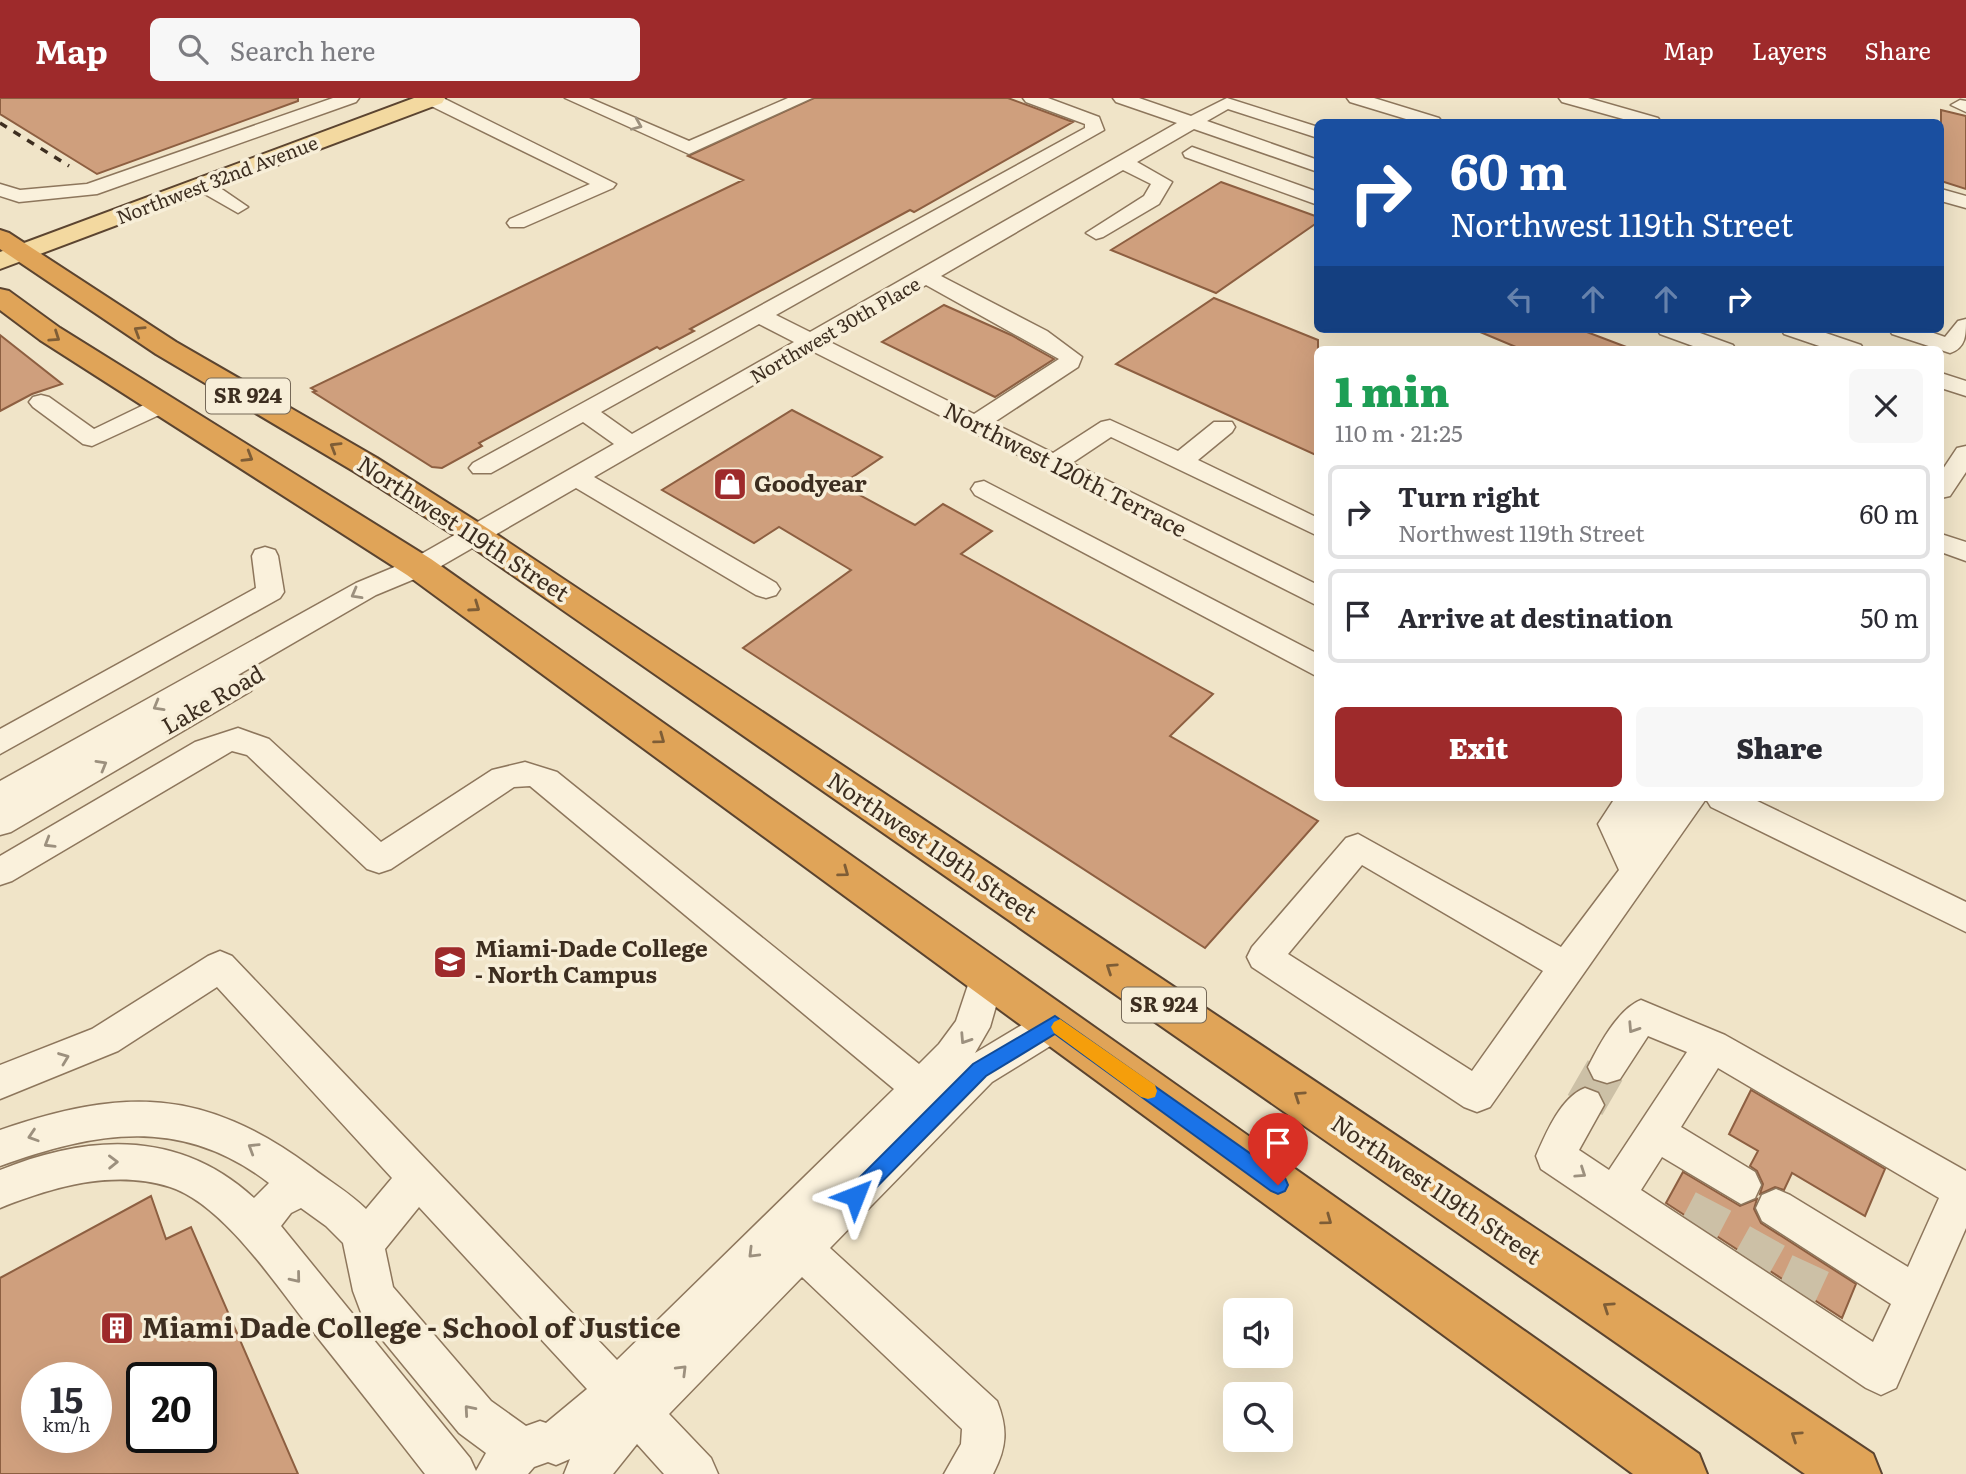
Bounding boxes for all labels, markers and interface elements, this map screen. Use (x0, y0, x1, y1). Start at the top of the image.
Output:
search box (150, 18, 640, 81)
text: Map (35, 25, 108, 74)
icon: search (174, 30, 212, 68)
text: Search here (230, 30, 376, 69)
text: Map (1663, 32, 1714, 67)
text: Layers (1752, 32, 1826, 67)
text: Share (1864, 32, 1931, 67)
one-way arrow (629, 117, 642, 131)
street label: Northwest 32nd Avenue (112, 128, 322, 230)
text: 60 m (1450, 132, 1567, 205)
icon: right (1335, 147, 1426, 238)
text: Northwest 119th Street (1450, 199, 1793, 247)
street label: Northwest 30th Place (744, 269, 925, 389)
icon: left (1501, 280, 1539, 318)
icon: ahead (1574, 280, 1612, 318)
icon: ahead (1647, 280, 1685, 318)
icon: right (1720, 280, 1758, 318)
one-way arrow (133, 327, 146, 340)
one-way arrow (47, 329, 60, 341)
text: 1 min (1335, 358, 1450, 420)
button: close (1849, 369, 1923, 443)
road number: SR 924 (206, 378, 290, 414)
street label: Northwest 120th Terrace (938, 392, 1193, 544)
text: 110 m · 21:25 (1335, 415, 1463, 449)
one-way arrow (330, 442, 343, 455)
street label: Northwest 119th Street (351, 446, 577, 609)
one-way arrow (241, 448, 254, 461)
shop icon: Goodyear (711, 465, 749, 503)
place label: Goodyear (754, 465, 867, 499)
text: Turn right (1398, 476, 1540, 515)
icon: right (1339, 493, 1377, 531)
text: 60 m (1860, 493, 1919, 532)
text: Northwest 119th Street (1398, 515, 1645, 549)
one-way arrow (351, 586, 364, 599)
icon: arrive (1339, 597, 1377, 635)
text: Arrive at destination (1398, 597, 1673, 636)
text: 50 m (1860, 597, 1919, 636)
one-way arrow (467, 599, 480, 611)
street label: Lake Road (154, 655, 270, 741)
one-way arrow (153, 698, 166, 711)
button: Exit (1335, 707, 1622, 787)
button: Share (1636, 707, 1923, 787)
one-way arrow (652, 731, 665, 744)
one-way arrow (94, 760, 107, 773)
street label: Northwest 119th Street (821, 762, 1045, 929)
one-way arrow (43, 835, 56, 848)
one-way arrow (836, 864, 849, 877)
place label: Miami-Dade College - North Campus (475, 930, 708, 990)
school or university icon: Miami-Dade College - North Campus (431, 943, 469, 981)
one-way arrow (1106, 964, 1119, 976)
road number: SR 924 (1122, 988, 1206, 1023)
one-way arrow (1628, 1021, 1641, 1034)
one-way arrow (960, 1031, 973, 1044)
one-way arrow (57, 1052, 69, 1066)
one-way arrow (1294, 1092, 1307, 1105)
street label: Northwest 119th Street (1325, 1105, 1549, 1272)
pin (1248, 1113, 1308, 1185)
icon: arrive (1259, 1124, 1297, 1162)
one-way arrow (28, 1127, 40, 1142)
one-way arrow (248, 1144, 261, 1157)
one-way arrow (108, 1154, 119, 1170)
position arrow (818, 1159, 892, 1233)
one-way arrow (1573, 1165, 1586, 1177)
one-way arrow (1319, 1212, 1332, 1224)
one-way arrow (748, 1244, 761, 1257)
one-way arrow (288, 1269, 300, 1282)
map controls (1223, 1298, 1293, 1452)
button: sound (1223, 1298, 1293, 1368)
one-way arrow (1603, 1303, 1616, 1316)
place label: Miami Dade College - School of Justice (142, 1305, 681, 1347)
building icon: Miami Dade College - School of Justice (98, 1309, 136, 1347)
speed limit sign: 20 (126, 1362, 217, 1453)
one-way arrow (673, 1365, 686, 1378)
text: 15 (50, 1372, 83, 1424)
button: search (1223, 1382, 1293, 1452)
one-way arrow (465, 1405, 477, 1418)
text: km/h (43, 1411, 90, 1438)
one-way arrow (1791, 1431, 1804, 1444)

